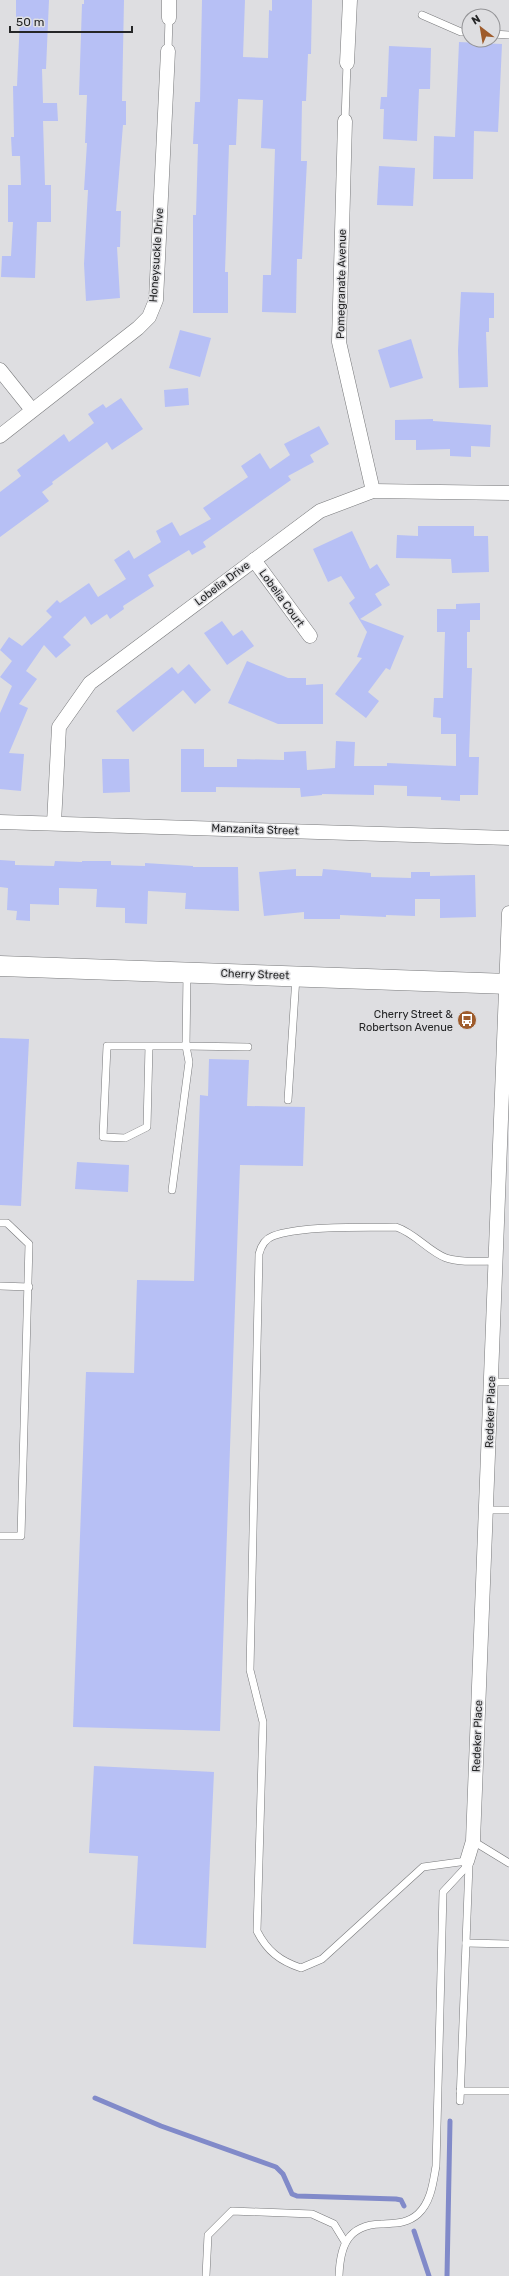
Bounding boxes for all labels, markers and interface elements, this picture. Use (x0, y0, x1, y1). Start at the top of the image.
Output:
scale bar (10, 8, 132, 34)
north arrow (461, 8, 501, 48)
text: N (469, 12, 483, 27)
text: 50 m (16, 15, 44, 29)
street label: Honeysuckle Drive (147, 207, 166, 303)
street label: Pomegranate Avenue (334, 229, 349, 339)
street label: Lobelia Drive (192, 558, 252, 608)
street label: Lobelia Court (256, 567, 307, 630)
street label: Manzanita Street (211, 821, 300, 838)
street label: Cherry Street (220, 967, 290, 982)
place label: Cherry Street & Robertson Avenue (359, 1008, 453, 1034)
bus stop icon: Cherry Street & Robertson Avenue (456, 1009, 478, 1031)
street label: Redeker Place (483, 1376, 498, 1448)
street label: Redeker Place (470, 1700, 485, 1772)

